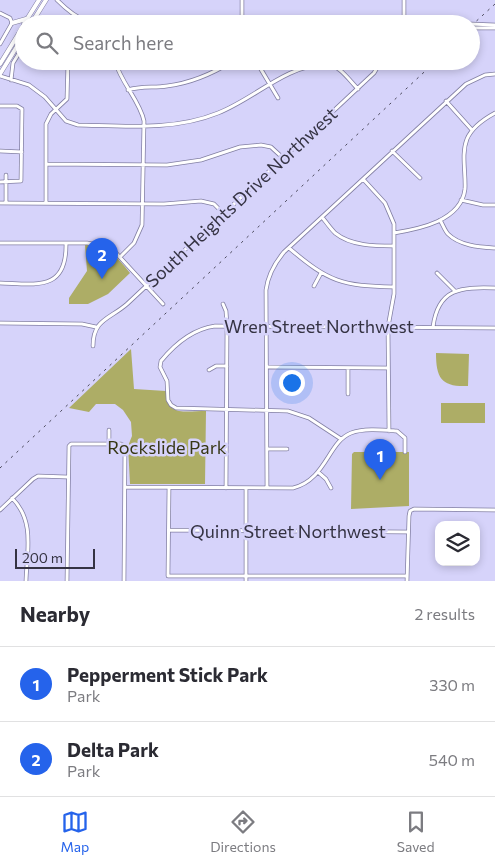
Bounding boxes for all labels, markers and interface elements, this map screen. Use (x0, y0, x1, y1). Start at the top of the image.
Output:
search box (15, 15, 480, 70)
icon: search (33, 29, 61, 57)
text: Search here (73, 31, 173, 54)
street label: South Heights Drive Northwest (141, 102, 341, 292)
pin: 2 (86, 238, 118, 279)
street label: Wren Street Northwest (224, 315, 414, 337)
your location (279, 370, 305, 396)
park label: Rockslide Park (107, 436, 227, 458)
pin: 1 (364, 439, 396, 480)
street label: Quinn Street Northwest (190, 520, 386, 542)
map controls (435, 521, 480, 566)
button: layers (435, 521, 480, 566)
scale bar (15, 546, 95, 569)
text: 200 m (22, 549, 63, 566)
text: Nearby (20, 601, 90, 626)
text: 2 results (414, 604, 475, 623)
text: Pepperment Stick Park (67, 663, 268, 686)
text: 1 (32, 675, 40, 694)
text: 330 m (429, 675, 475, 694)
text: Park (67, 686, 100, 705)
text: Delta Park (67, 738, 159, 761)
text: 2 (31, 750, 41, 769)
text: 540 m (429, 750, 475, 769)
text: Park (67, 761, 100, 780)
tab: Map (60, 808, 89, 855)
tab: Directions (210, 808, 276, 855)
tab: Saved (397, 808, 435, 855)

